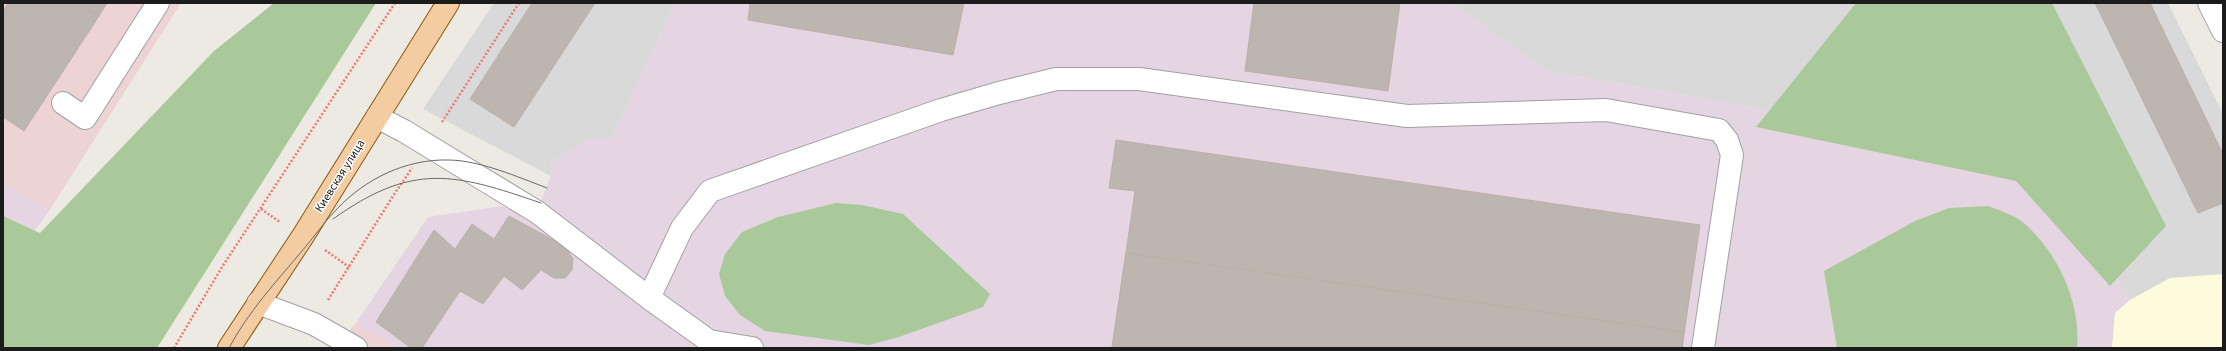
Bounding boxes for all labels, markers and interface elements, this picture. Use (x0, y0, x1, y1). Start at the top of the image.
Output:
street label: Киевская улица (311, 136, 369, 216)

